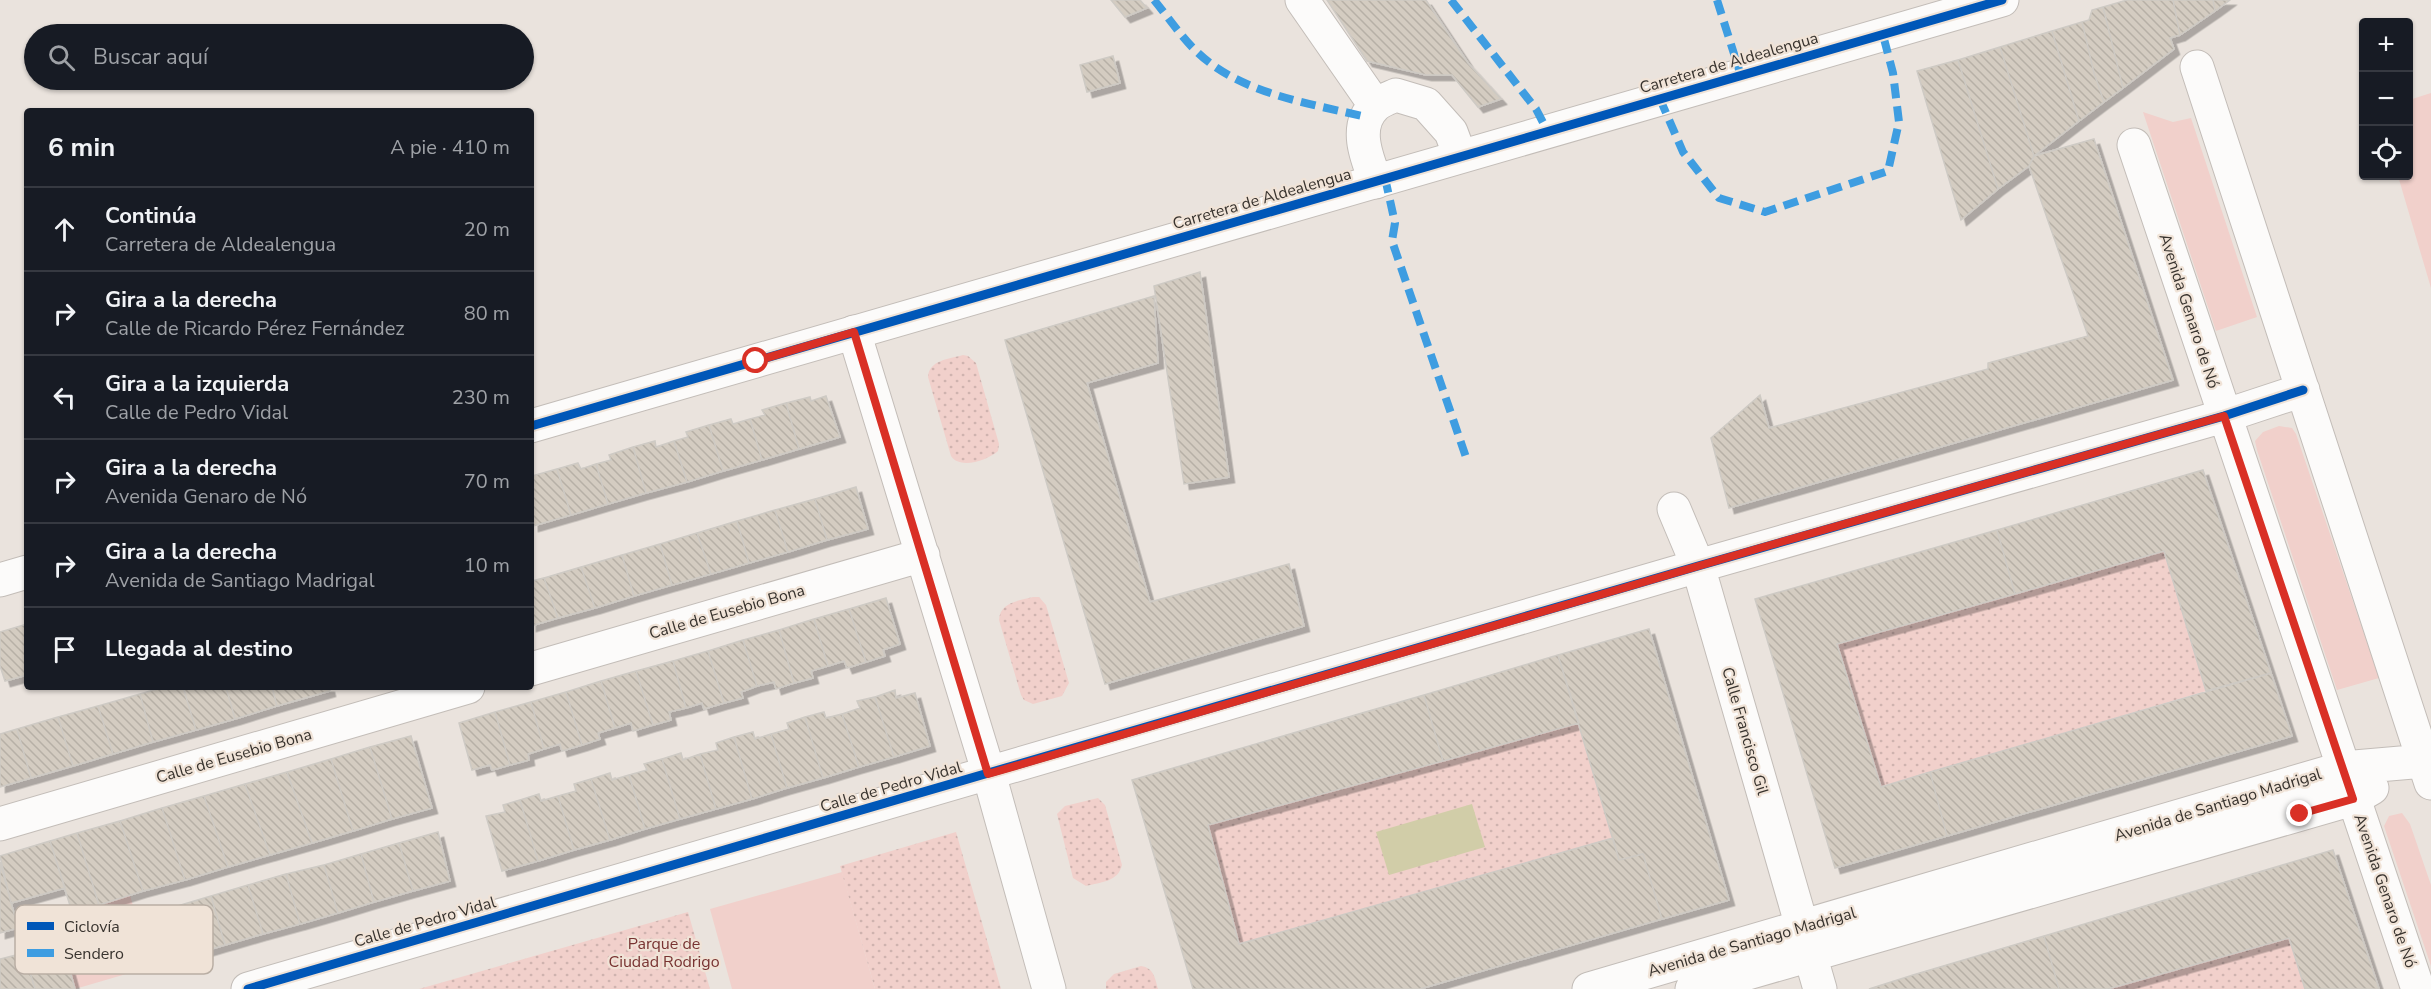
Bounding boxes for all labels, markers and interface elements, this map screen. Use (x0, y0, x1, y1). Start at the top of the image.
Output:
map controls (2359, 18, 2413, 180)
button: + (2359, 18, 2413, 72)
search box (24, 24, 534, 90)
street label: Carretera de Aldealengua (1637, 27, 1821, 99)
icon: search (45, 41, 78, 74)
text: Buscar aquí (93, 42, 208, 72)
button: − (2359, 72, 2413, 126)
button: locate (2359, 126, 2413, 180)
text: 6 min (48, 130, 115, 165)
text: A pie · 410 m (390, 134, 510, 161)
street label: Carretera de Aldealengua (1170, 163, 1354, 235)
text: Continúa (105, 201, 196, 231)
icon: ahead (48, 213, 81, 246)
text: 20 m (464, 216, 510, 243)
text: Carretera de Aldealengua (105, 231, 336, 258)
street label: Avenida Genaro de Nó (2154, 231, 2224, 391)
text: Gira a la derecha (105, 285, 277, 315)
icon: right (48, 297, 81, 330)
text: 80 m (464, 300, 510, 327)
text: Calle de Ricardo Pérez Fernández (105, 315, 405, 342)
route start (742, 347, 768, 373)
text: Gira a la izquierda (105, 369, 289, 399)
icon: left (48, 381, 81, 414)
text: 230 m (452, 384, 510, 411)
text: Calle de Pedro Vidal (105, 399, 288, 426)
text: Gira a la derecha (105, 453, 277, 483)
icon: right (48, 465, 81, 498)
text: 70 m (464, 468, 510, 495)
text: Avenida Genaro de Nó (105, 483, 307, 510)
text: Gira a la derecha (105, 537, 277, 567)
icon: right (48, 549, 81, 582)
text: 10 m (464, 552, 510, 579)
text: Avenida de Santiago Madrigal (105, 567, 375, 594)
street label: Calle de Eusebio Bona (647, 579, 807, 645)
icon: arrive (48, 633, 81, 666)
text: Llegada al destino (105, 634, 293, 664)
street label: Calle Francisco Gil (1716, 665, 1774, 798)
street label: Calle de Eusebio Bona (154, 723, 314, 789)
street label: Calle de Pedro Vidal (818, 756, 965, 818)
street label: Avenida de Santiago Madrigal (2112, 763, 2325, 847)
route end (2286, 800, 2312, 826)
street label: Avenida Genaro de Nó (2348, 811, 2422, 971)
street label: Calle de Pedro Vidal (352, 891, 499, 953)
street label: Avenida de Santiago Madrigal (1645, 902, 1859, 982)
legend (15, 905, 213, 974)
text: Ciclovía (64, 916, 120, 938)
park label: Parque de Ciudad Rodrigo (608, 933, 720, 973)
text: Sendero (64, 943, 124, 965)

